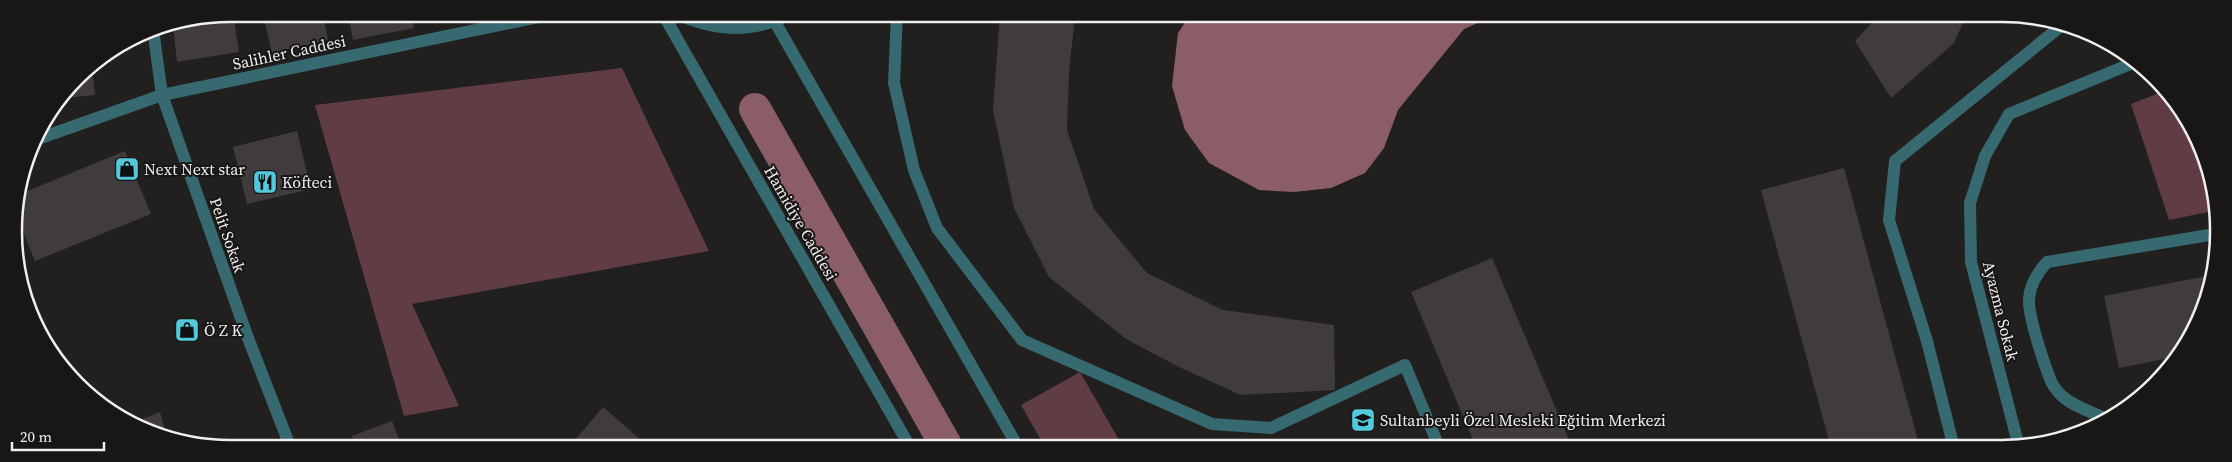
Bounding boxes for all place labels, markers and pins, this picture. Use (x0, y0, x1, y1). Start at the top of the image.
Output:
shop icon: Next Next star (114, 156, 140, 182)
place label: Next Next star (144, 158, 245, 180)
restaurant icon: Köfteci (252, 169, 278, 195)
place label: Köfteci (282, 171, 332, 193)
shop icon: Ö Z K (174, 317, 200, 343)
place label: Ö Z K (204, 319, 243, 341)
school or university icon: Sultanbeyli Özel Mesleki Eğitim Merkezi (1350, 407, 1376, 433)
place label: Sultanbeyli Özel Mesleki Eğitim Merkezi (1380, 409, 1666, 431)

